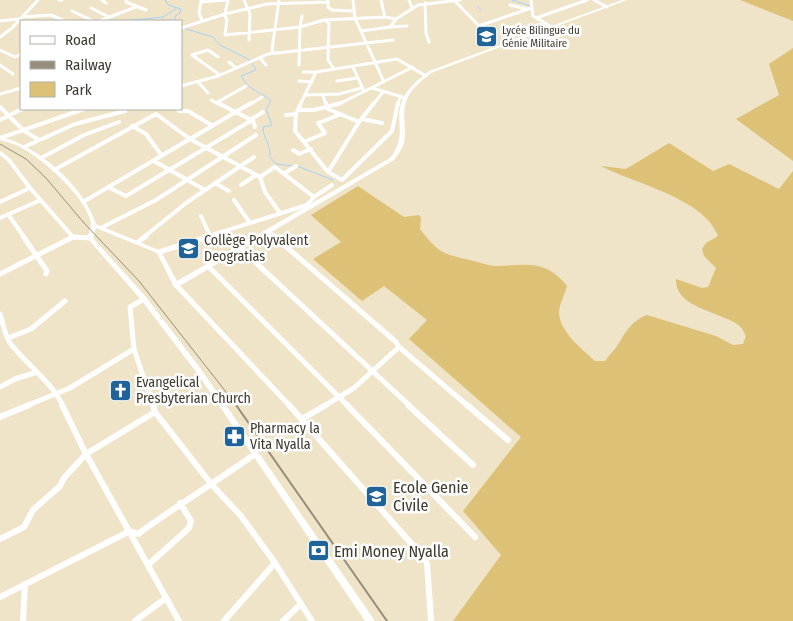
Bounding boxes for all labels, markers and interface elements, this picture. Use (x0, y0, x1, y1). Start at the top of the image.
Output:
legend (20, 20, 182, 110)
school or university icon: Lycée Bilingue du Génie Militaire (474, 24, 498, 48)
place label: Lycée Bilingue du Génie Militaire (502, 24, 580, 50)
text: Road (65, 31, 96, 49)
text: Railway (65, 56, 112, 74)
text: Park (65, 81, 92, 99)
place label: Collège Polyvalent Deogratias (204, 232, 309, 265)
school or university icon: Collège Polyvalent Deogratias (176, 236, 200, 260)
place label: Evangelical Presbyterian Church (136, 374, 251, 407)
church icon: Evangelical Presbyterian Church (108, 378, 132, 402)
place label: Pharmacy la Vita Nyalla (250, 420, 320, 453)
pharmacy icon: Pharmacy la Vita Nyalla (222, 424, 246, 448)
place label: Ecole Genie Civile (393, 478, 468, 515)
school or university icon: Ecole Genie Civile (365, 484, 389, 508)
bank icon: Emi Money Nyalla (306, 539, 330, 563)
place label: Emi Money Nyalla (334, 542, 449, 561)

